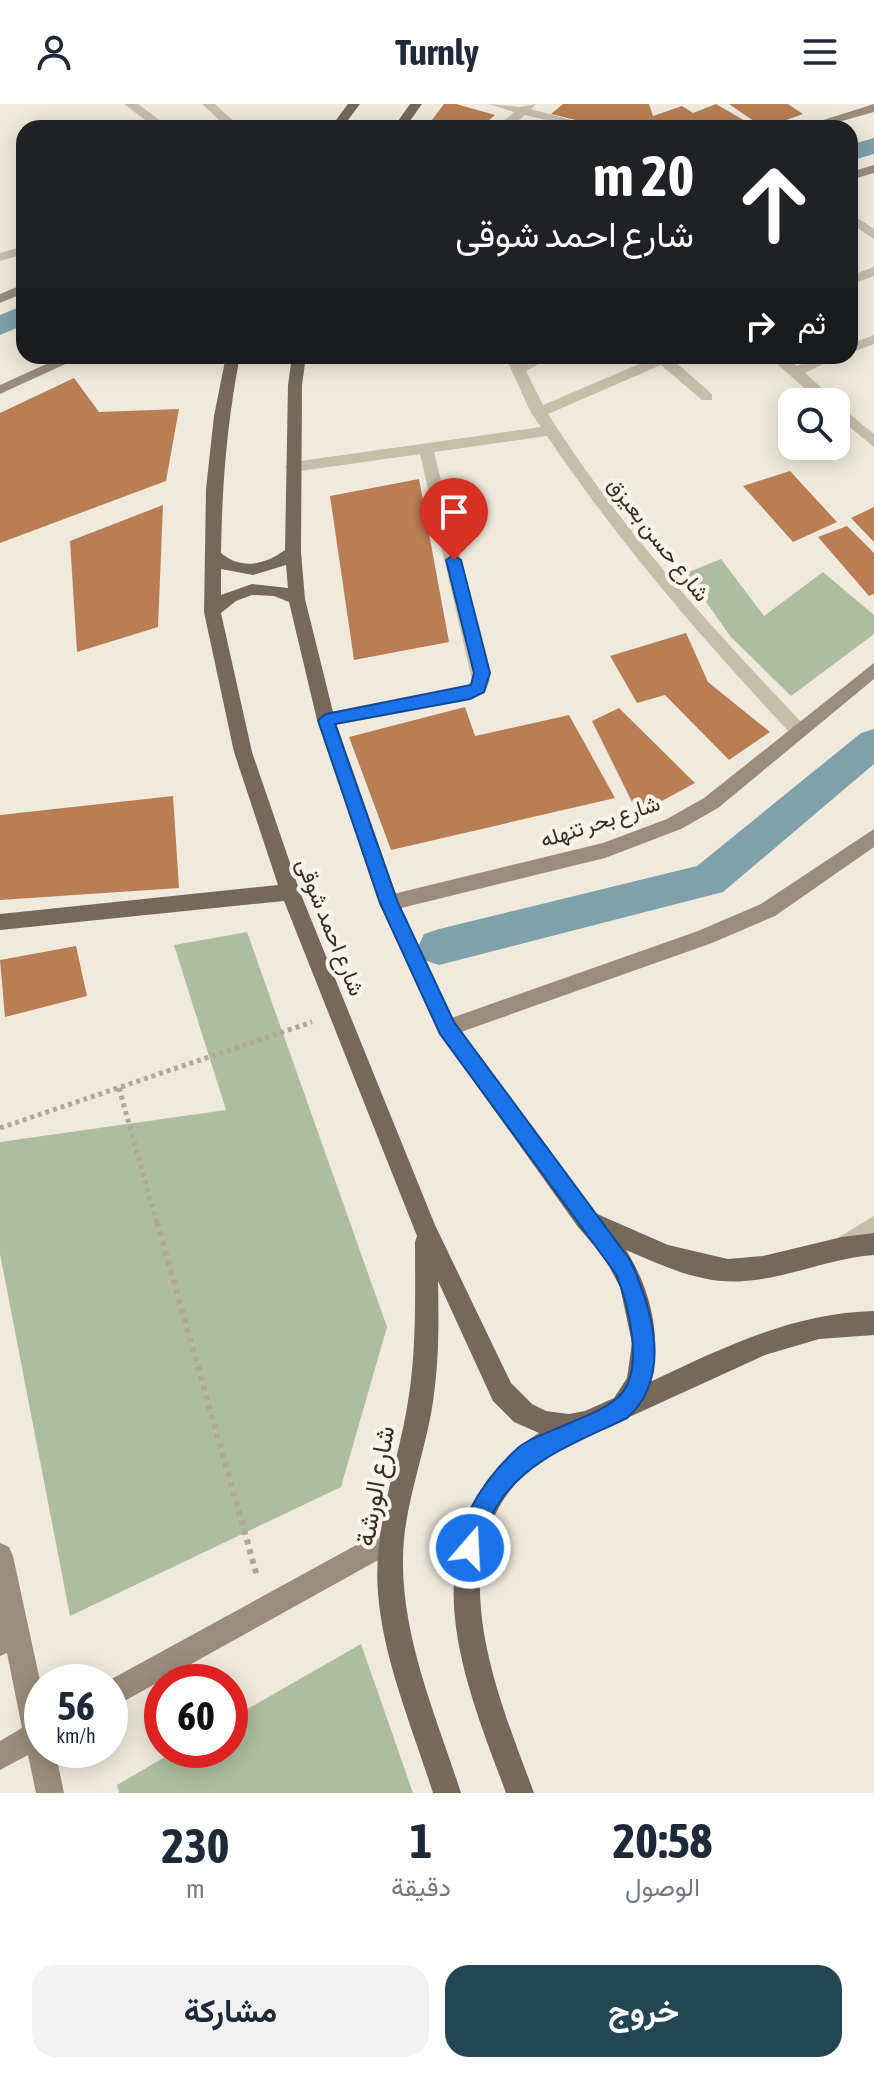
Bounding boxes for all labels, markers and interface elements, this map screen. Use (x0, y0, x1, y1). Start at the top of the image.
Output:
icon: person (32, 30, 76, 74)
icon: menu (798, 30, 842, 74)
text: Turnly (395, 31, 479, 73)
text: 20 m (593, 144, 694, 208)
icon: ahead (722, 152, 826, 256)
text: شارع احمد شوقى (455, 213, 694, 255)
icon: right (738, 304, 782, 348)
text: ثم (798, 306, 826, 340)
map controls (778, 388, 850, 460)
button: search (778, 388, 850, 460)
street label: شارع حسن بعيزق (601, 472, 716, 607)
pin (420, 478, 488, 560)
icon: arrive (432, 490, 476, 534)
street label: شارع بحر تنهله (537, 789, 664, 854)
street label: شارع احمد شوقى (290, 854, 370, 1000)
street label: شارع الورشة (350, 1423, 403, 1549)
position arrow (428, 1506, 512, 1590)
speed limit sign: 60 (144, 1664, 248, 1768)
text: 56 (57, 1683, 95, 1728)
text: km/h (56, 1724, 96, 1747)
text: 1 (410, 1813, 432, 1868)
text: 20:58 (613, 1813, 712, 1868)
text: 230 (162, 1818, 229, 1873)
text: دقيقة (391, 1872, 451, 1902)
text: الوصول (625, 1872, 700, 1902)
text: m (186, 1874, 205, 1904)
button: مشاركة (32, 1965, 429, 2057)
button: خروج (445, 1965, 842, 2057)

